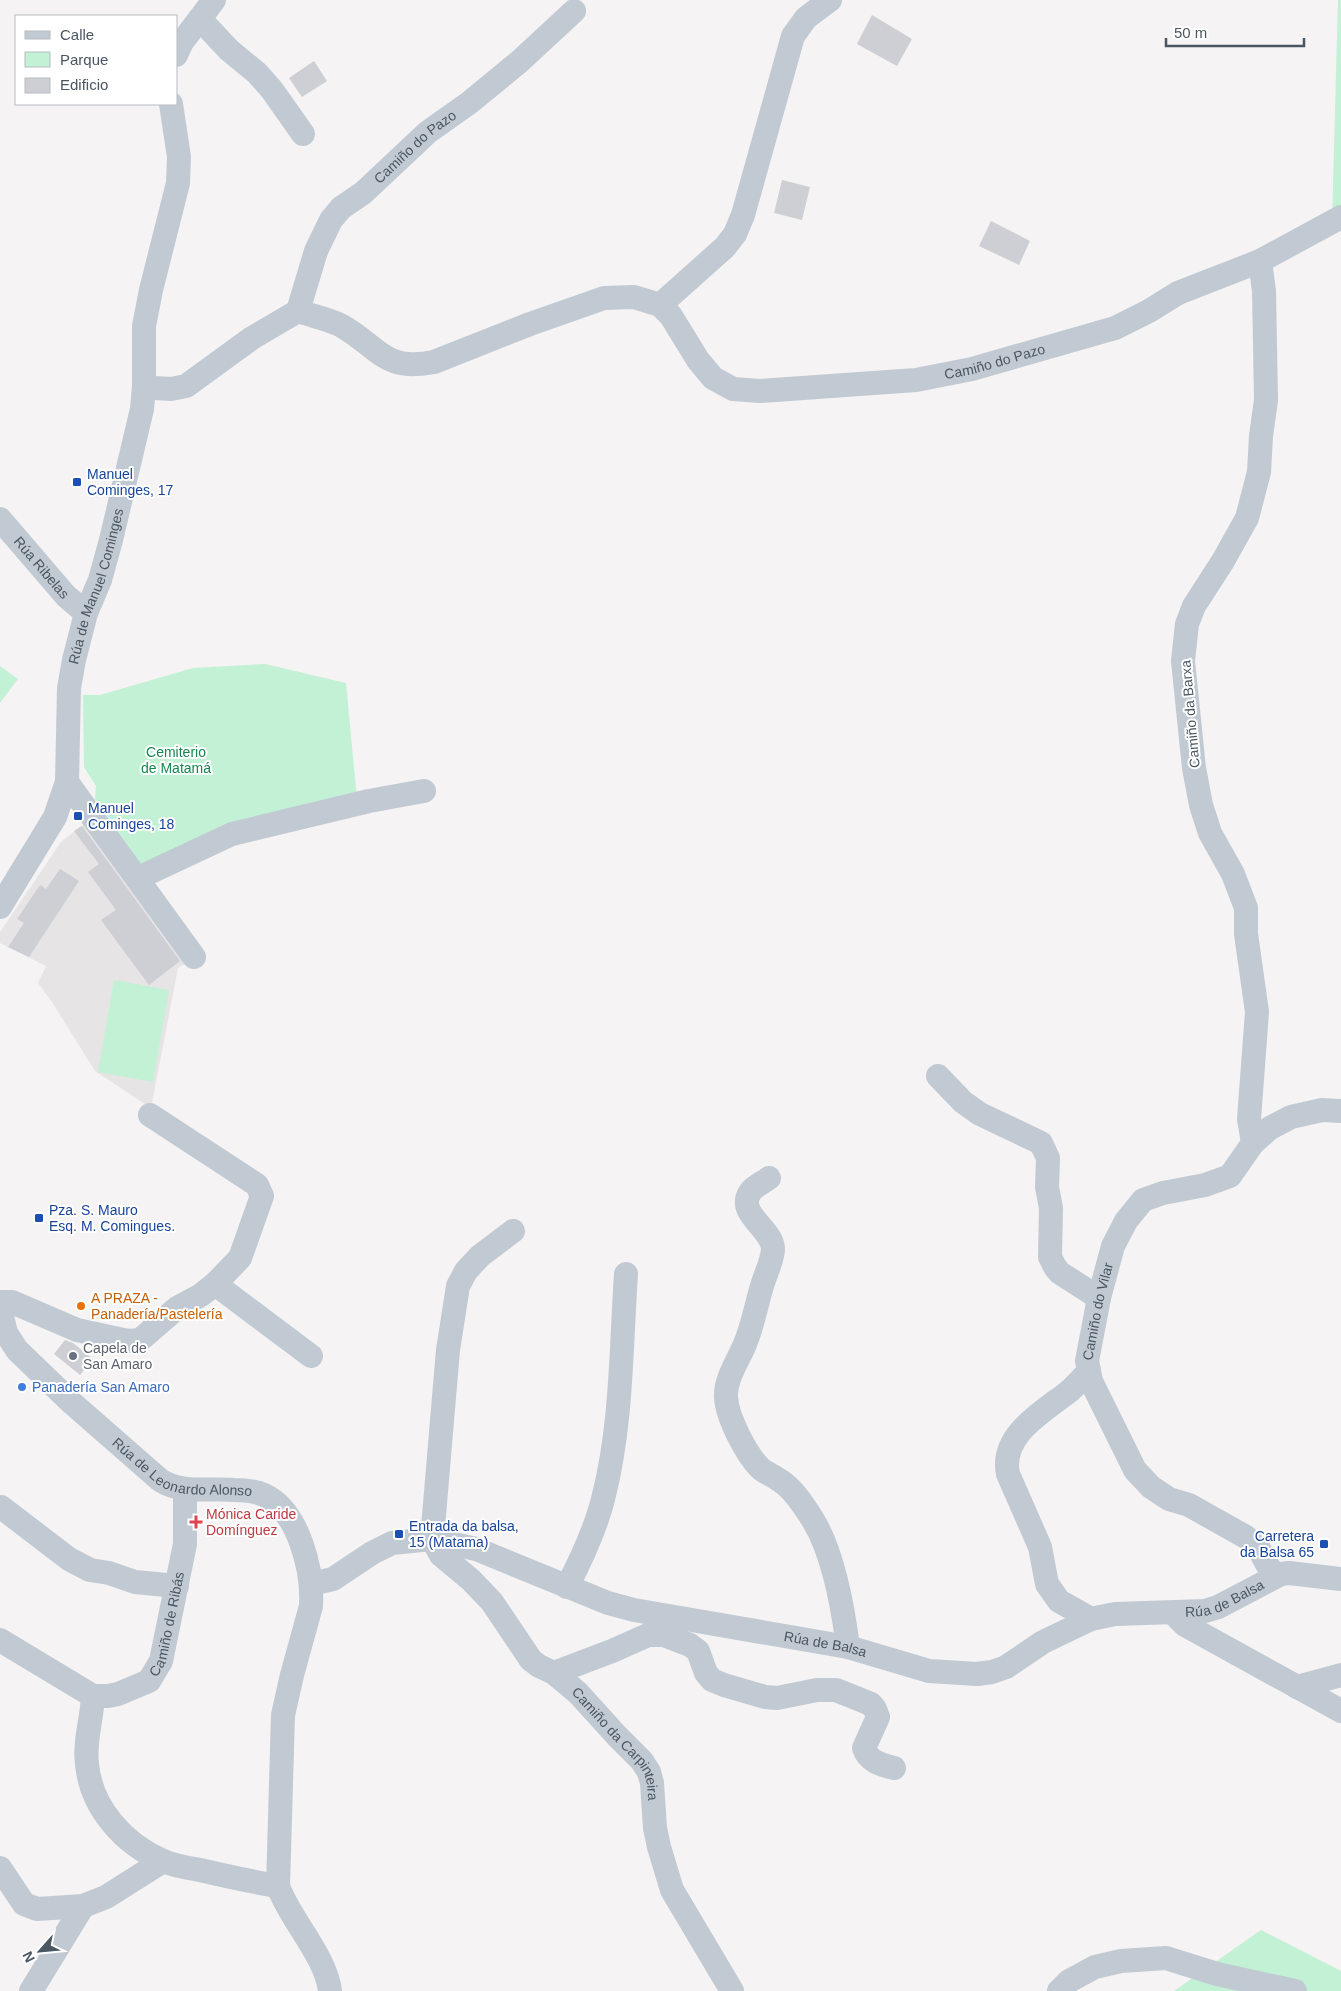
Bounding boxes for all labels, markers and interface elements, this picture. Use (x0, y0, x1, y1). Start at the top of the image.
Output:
legend (15, 15, 178, 105)
scale bar (1166, 15, 1304, 47)
text: 50 m (1174, 24, 1207, 41)
text: Calle (60, 26, 94, 43)
text: Parque (60, 51, 108, 68)
text: Edificio (60, 76, 108, 93)
street label: Camiño do Pazo (371, 107, 459, 187)
street label: Camiño do Pazo (943, 340, 1047, 382)
place label: Manuel Cominges, 17 (87, 466, 174, 498)
marker: Manuel Cominges, 17 (71, 476, 83, 488)
street label: Rúa de Manuel Cominges (65, 507, 126, 666)
street label: Rúa Ribelas (11, 533, 73, 602)
street label: Camiño da Barxa (1177, 659, 1203, 769)
park label: Cemiterio de Matamá (141, 744, 211, 776)
place label: Manuel Cominges, 18 (88, 800, 175, 832)
marker: Manuel Cominges, 18 (72, 810, 84, 822)
place label: Pza. S. Mauro Esq. M. Comingues. (49, 1202, 175, 1234)
marker: Pza. S. Mauro Esq. M. Comingues. (33, 1212, 45, 1224)
street label: Camiño do Vilar (1079, 1261, 1116, 1362)
place label: A PRAZA - Panadería/Pastelería (91, 1290, 223, 1322)
marker: A PRAZA - Panadería/Pastelería (75, 1300, 87, 1312)
place label: Capela de San Amaro (83, 1340, 152, 1372)
marker: Capela de San Amaro (67, 1350, 79, 1362)
place label: Panadería San Amaro (32, 1379, 170, 1395)
marker: Panadería San Amaro (16, 1381, 28, 1393)
street label: Rúa de Leonardo Alonso (109, 1434, 253, 1499)
place label: Mónica Caride Domínguez (206, 1506, 296, 1538)
marker: Mónica Caride Domínguez (190, 1516, 202, 1528)
place label: Entrada da balsa, 15 (Matama) (409, 1518, 519, 1550)
marker: Entrada da balsa, 15 (Matama) (393, 1528, 405, 1540)
place label: Carretera da Balsa 65 (1240, 1528, 1314, 1560)
marker: Carretera da Balsa 65 (1318, 1538, 1330, 1550)
street label: Camiño de Ribás (146, 1570, 187, 1679)
street label: Rúa de Balsa (1185, 1576, 1267, 1620)
street label: Rúa de Balsa (783, 1628, 869, 1660)
street label: Camiño da Carpinteira (569, 1684, 661, 1801)
north arrow (15, 1926, 65, 1976)
text: N (19, 1949, 38, 1965)

